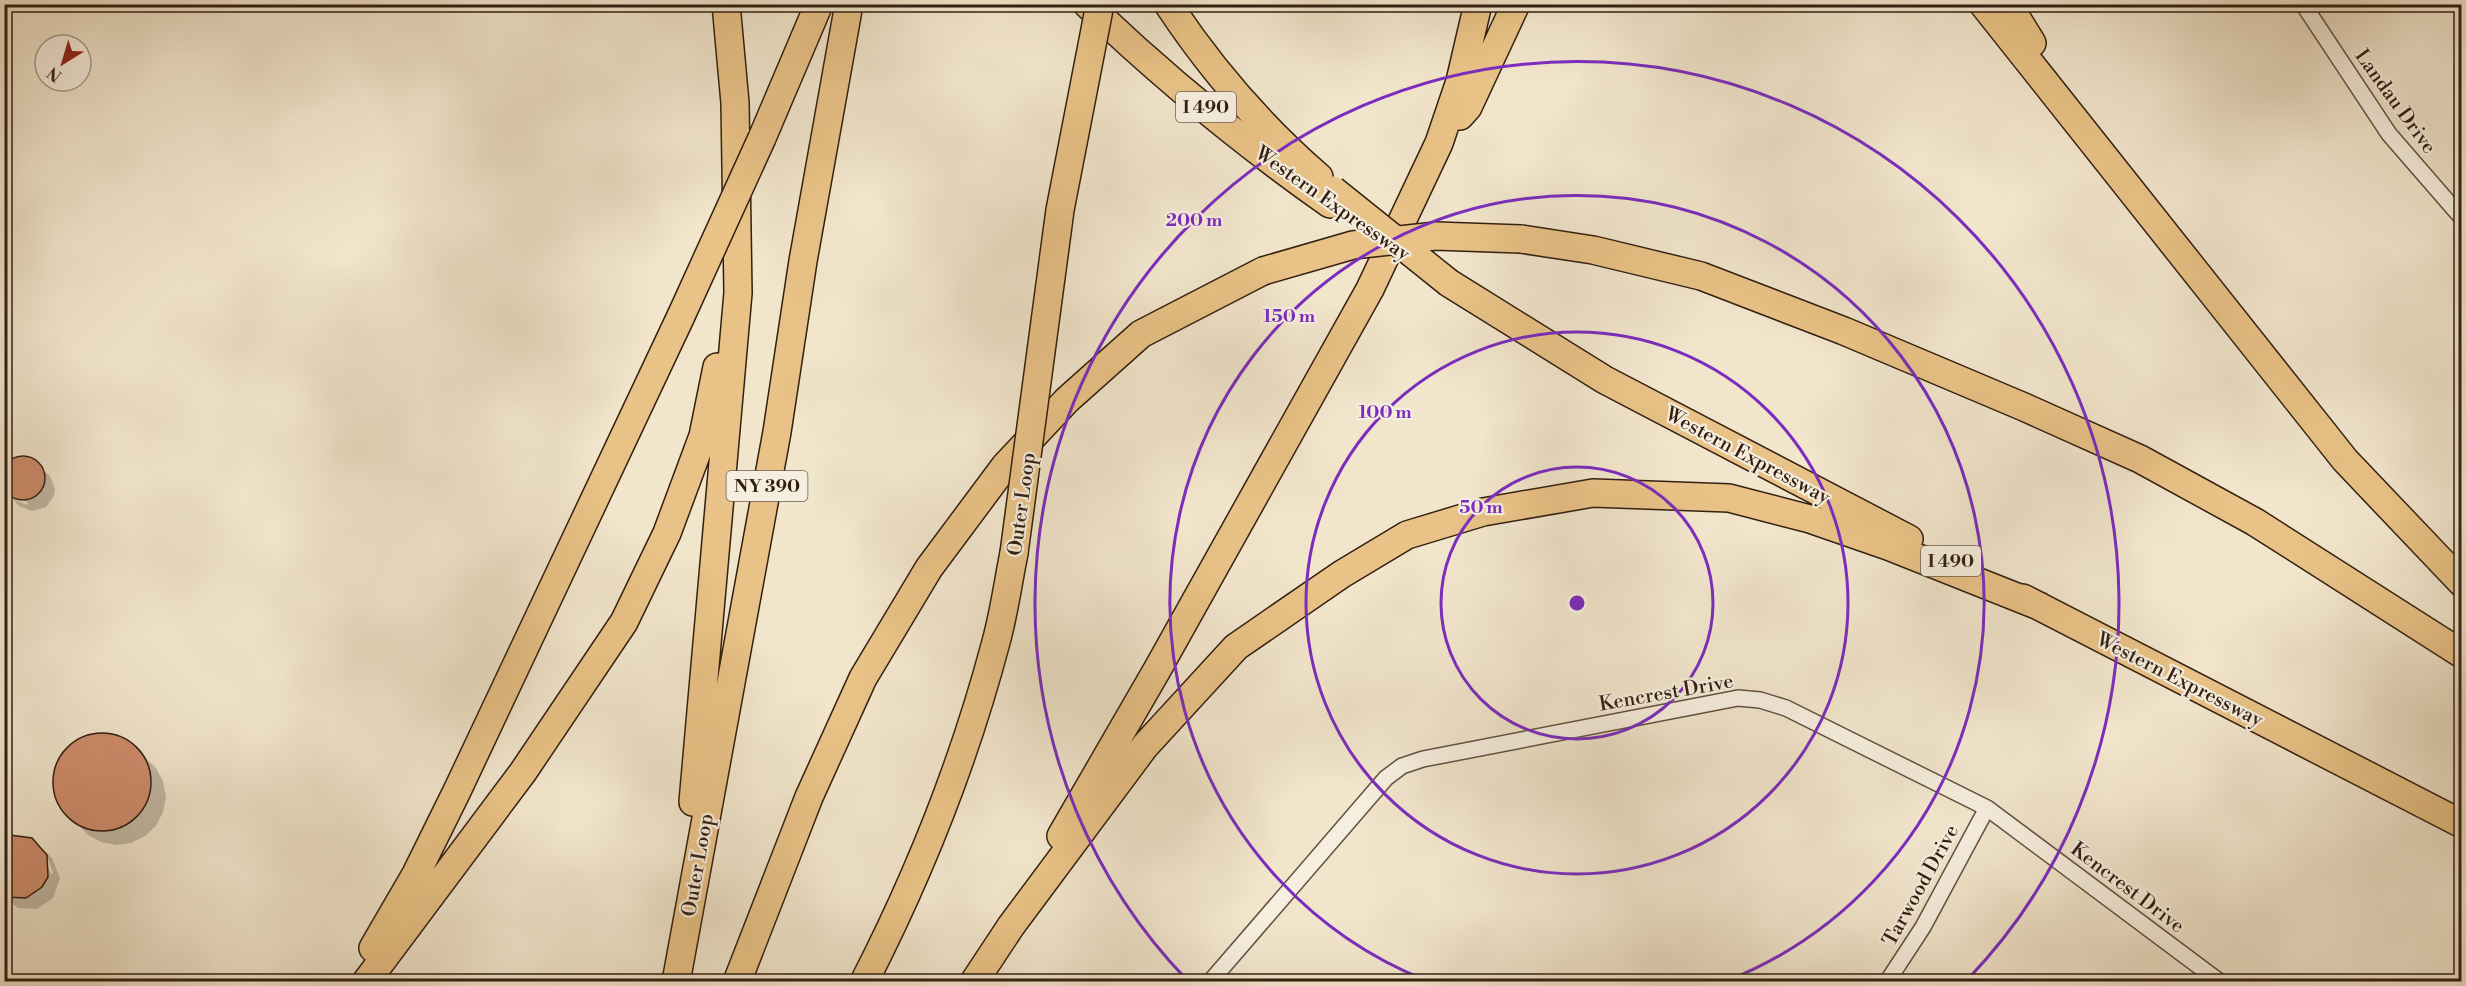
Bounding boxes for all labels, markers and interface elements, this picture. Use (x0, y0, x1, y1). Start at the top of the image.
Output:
north arrow (33, 33, 93, 93)
street label: Landau Drive (2348, 45, 2441, 159)
text: N (43, 62, 66, 86)
road number: I 490 (1176, 92, 1236, 122)
street label: Western Expressway (1249, 141, 1415, 267)
text: 200 m (1166, 209, 1223, 232)
text: 150 m (1263, 305, 1316, 328)
text: 100 m (1358, 401, 1412, 424)
street label: Western Expressway (1660, 402, 1834, 511)
street label: Outer Loop (1003, 451, 1042, 557)
road number: NY 390 (726, 471, 807, 501)
text: 50 m (1459, 496, 1503, 519)
road number: I 490 (1921, 546, 1981, 576)
centre of rings (1567, 593, 1587, 613)
street label: Western Expressway (2091, 627, 2267, 733)
street label: Kencrest Drive (1597, 669, 1736, 718)
street label: Outer Loop (677, 812, 720, 919)
street label: Tarwood Drive (1878, 821, 1965, 951)
street label: Kencrest Drive (2065, 837, 2189, 939)

